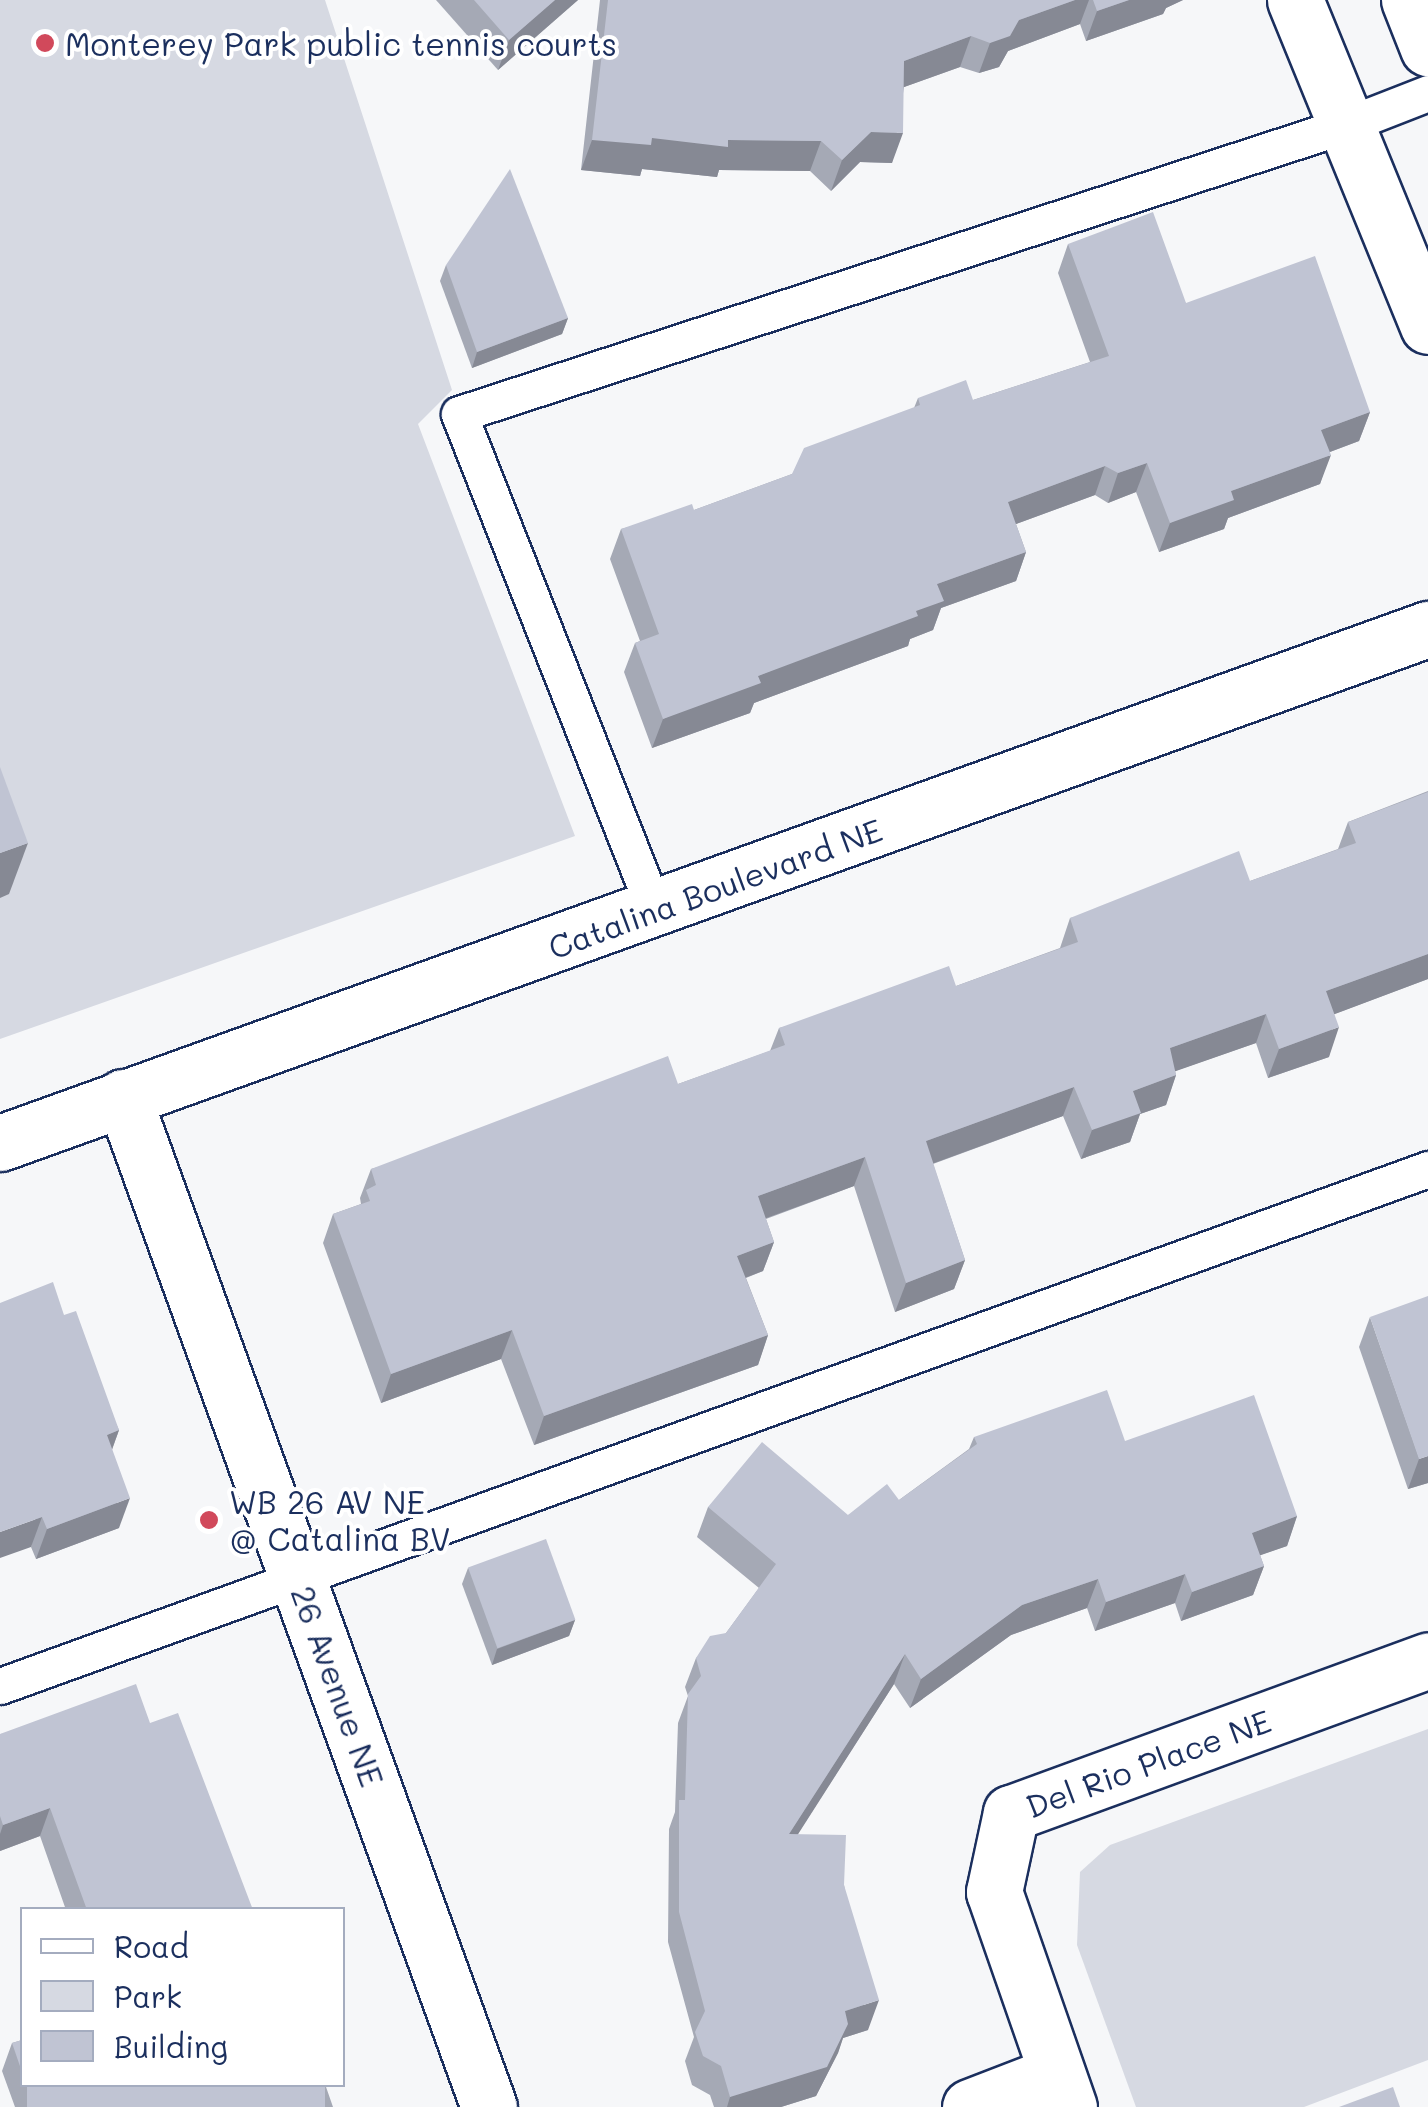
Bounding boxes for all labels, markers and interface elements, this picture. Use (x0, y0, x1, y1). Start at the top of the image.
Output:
place label: Monterey Park public tennis courts (65, 24, 617, 62)
marker: Monterey Park public tennis courts (34, 32, 56, 54)
street label: Catalina Boulevard NE (543, 810, 887, 966)
place label: WB 26 AV NE @ Catalina BV (229, 1483, 451, 1558)
marker: WB 26 AV NE @ Catalina BV (198, 1509, 220, 1531)
street label: 26 Avenue NE (284, 1581, 392, 1791)
street label: Del Rio Place NE (1020, 1701, 1276, 1825)
legend (20, 1907, 345, 2087)
text: Road (114, 1926, 189, 1966)
text: Park (114, 1976, 182, 2016)
text: Building (114, 2026, 228, 2066)

